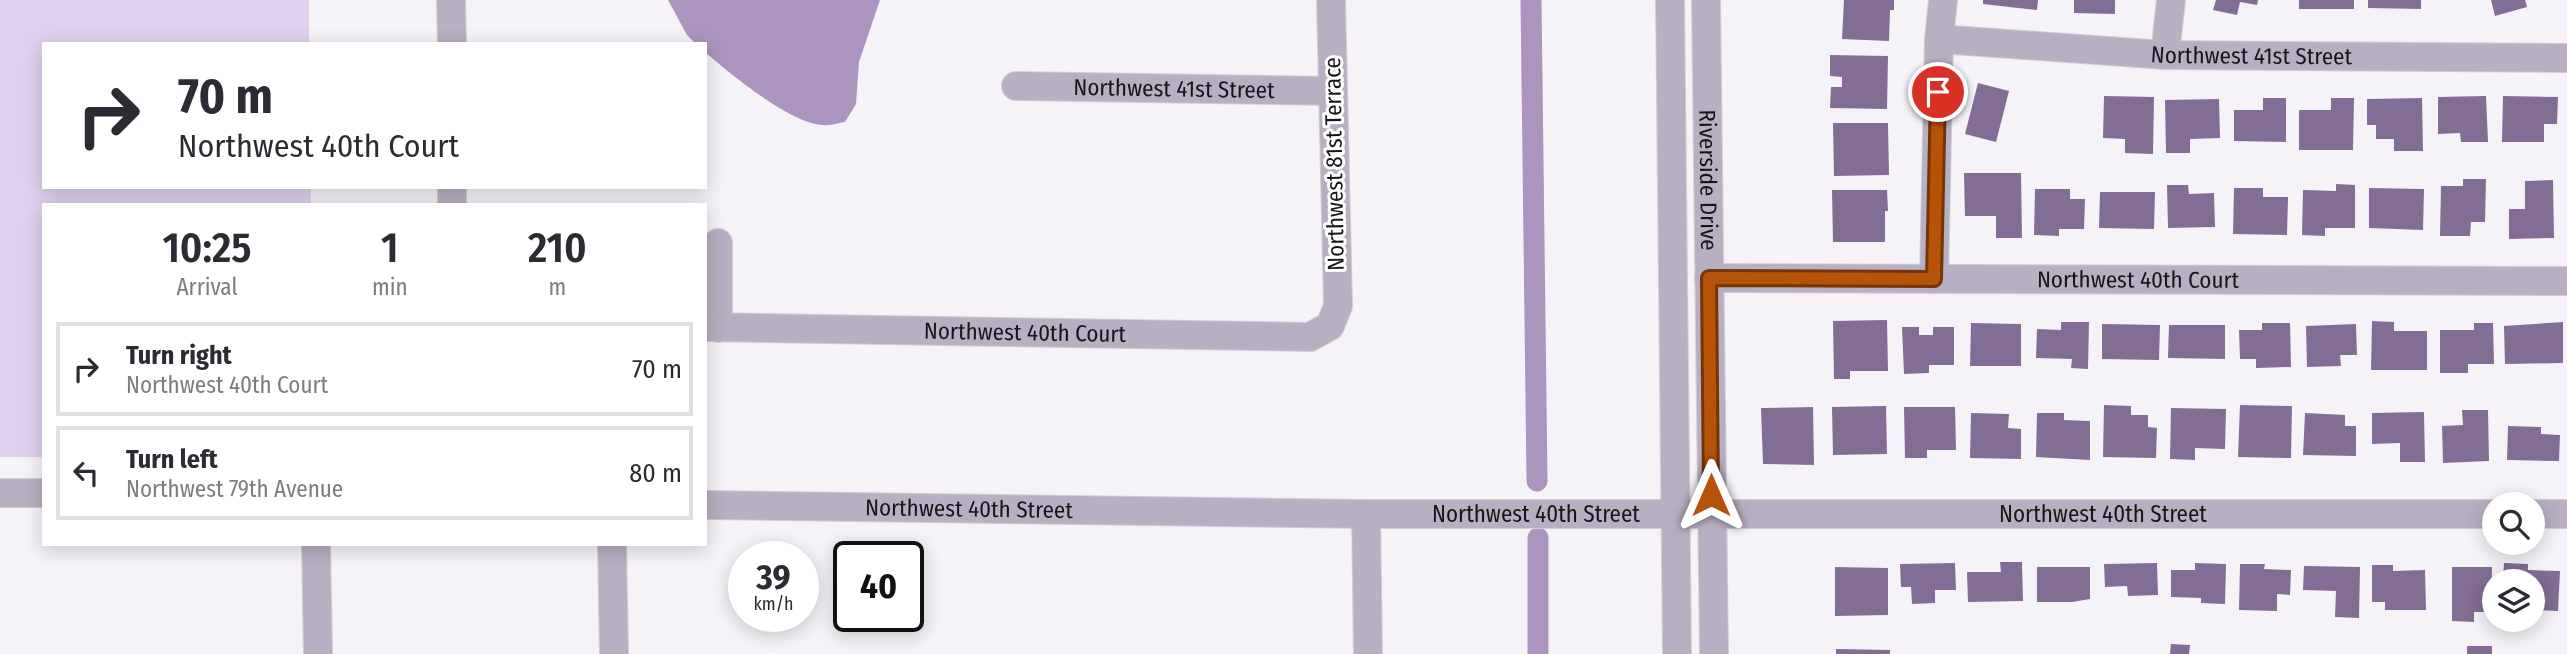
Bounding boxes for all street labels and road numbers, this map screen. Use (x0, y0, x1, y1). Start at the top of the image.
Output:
street label: Northwest 41st Street (2150, 40, 2353, 70)
street label: Northwest 81st Terrace (1318, 57, 1350, 271)
street label: Northwest 41st Street (1073, 73, 1275, 104)
street label: Riverside Drive (1693, 109, 1723, 251)
street label: Northwest 40th Court (2037, 265, 2240, 294)
street label: Northwest 40th Court (924, 317, 1127, 348)
street label: Northwest 40th Street (865, 493, 1074, 524)
street label: Northwest 40th Street (1432, 500, 1640, 528)
street label: Northwest 40th Street (1999, 500, 2207, 528)

